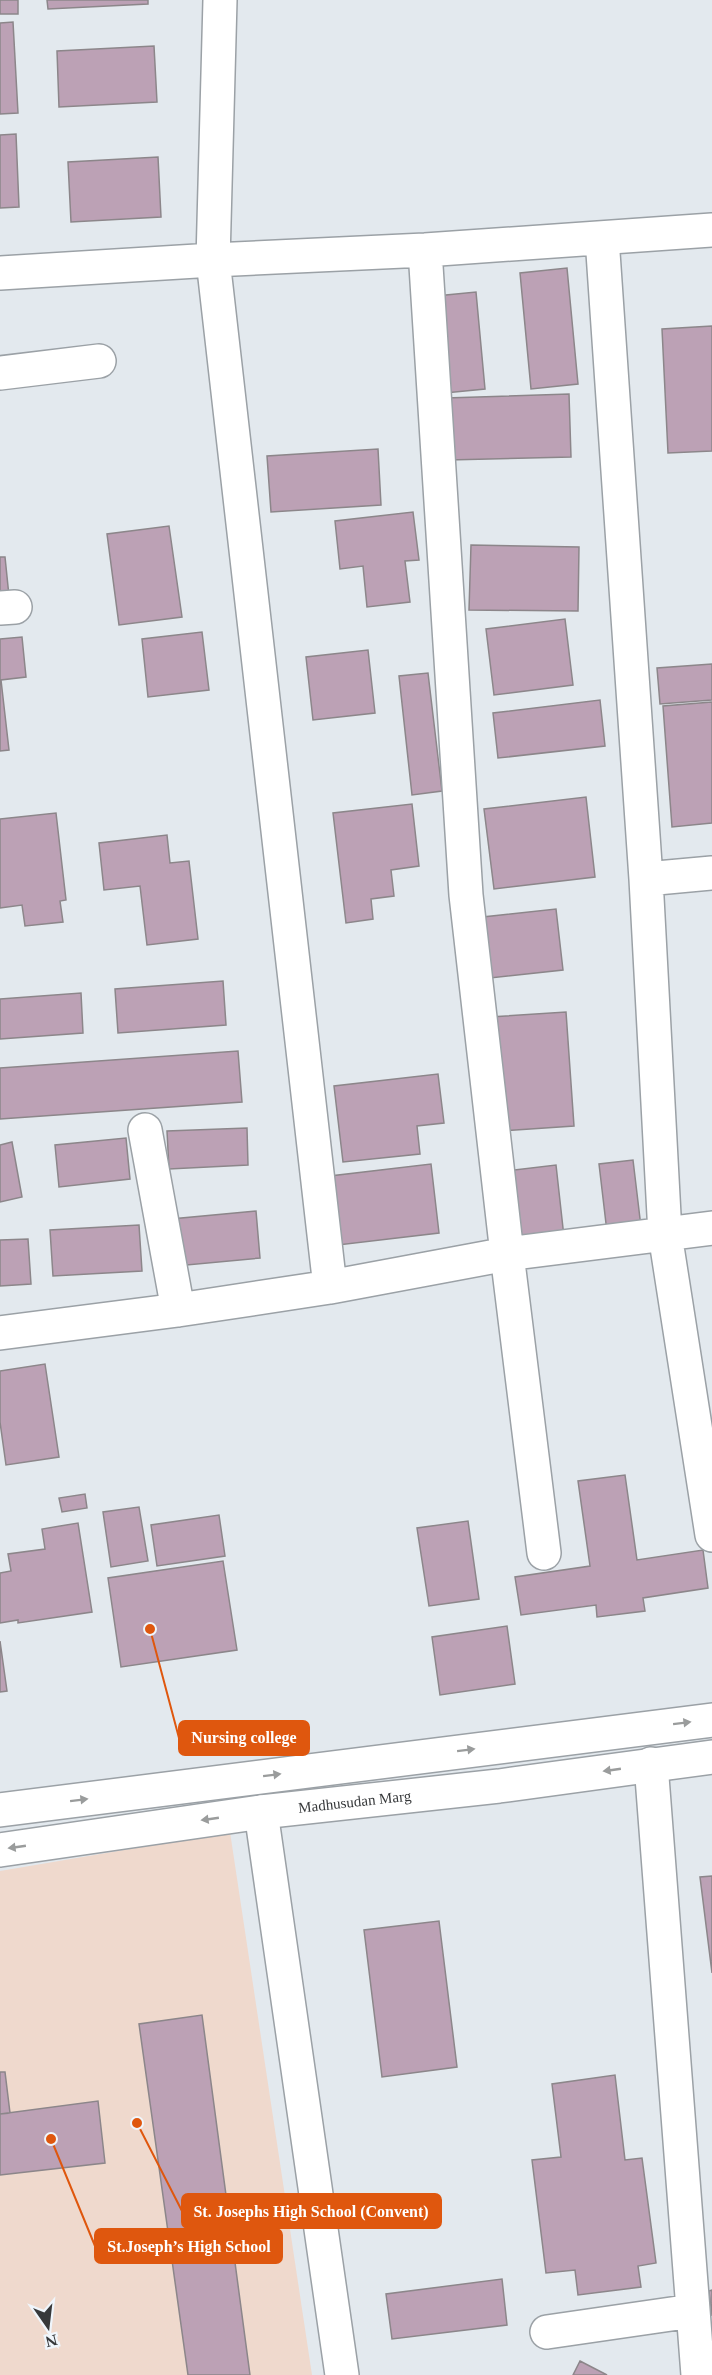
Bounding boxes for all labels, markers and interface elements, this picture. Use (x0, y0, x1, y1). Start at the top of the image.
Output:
one-way arrow (672, 1719, 691, 1728)
callout: Nursing college (179, 1721, 309, 1755)
text: Nursing college (191, 1729, 297, 1747)
one-way arrow (456, 1745, 475, 1754)
one-way arrow (603, 1765, 622, 1774)
one-way arrow (263, 1770, 282, 1779)
street label: Madhusudan Marg (297, 1788, 412, 1816)
one-way arrow (69, 1795, 88, 1804)
one-way arrow (201, 1814, 220, 1823)
one-way arrow (8, 1842, 27, 1851)
callout: St. Josephs High School (Convent) (182, 2194, 441, 2228)
text: St. Josephs High School (Convent) (193, 2203, 429, 2221)
callout: St.Joseph’s High School (95, 2229, 282, 2263)
text: St.Joseph’s High School (107, 2238, 271, 2256)
north arrow (18, 2297, 78, 2357)
text: N (43, 2331, 59, 2351)

